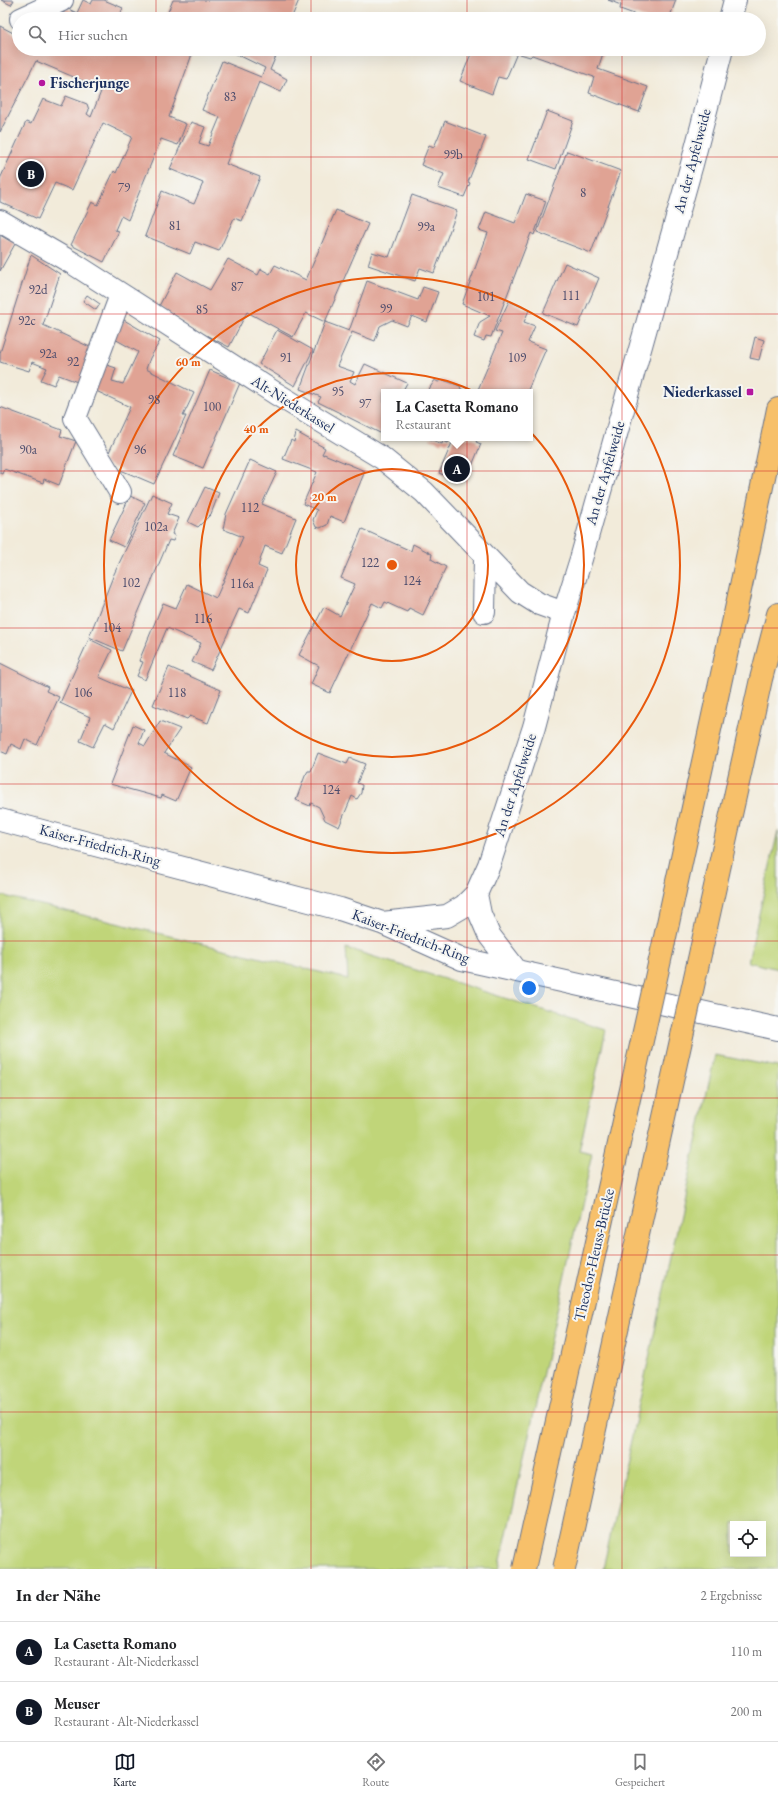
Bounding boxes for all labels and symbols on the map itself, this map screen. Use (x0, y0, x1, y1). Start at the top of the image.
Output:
place label: Fischerjunge (50, 73, 129, 92)
marker: Fischerjunge (37, 78, 47, 88)
house number: 83 (224, 88, 236, 105)
street label: An der Apfelweide (668, 106, 715, 216)
house number: 99b (443, 146, 463, 163)
pin: B (18, 159, 44, 189)
house number: 79 (118, 179, 131, 196)
house number: 8 (580, 184, 586, 201)
house number: 81 (169, 217, 181, 234)
house number: 99a (417, 218, 436, 235)
house number: 87 (231, 278, 244, 295)
house number: 92d (28, 281, 48, 298)
house number: 111 (562, 287, 580, 304)
house number: 101 (477, 288, 495, 305)
house number: 99 (380, 300, 393, 317)
house number: 85 (196, 301, 208, 318)
house number: 92c (18, 312, 36, 329)
house number: 92a (39, 345, 58, 362)
house number: 91 (280, 349, 292, 366)
house number: 109 (508, 349, 527, 366)
house number: 92 (67, 353, 80, 370)
text: 60 m (175, 354, 201, 370)
street label: Alt-Niederkassel (247, 370, 339, 437)
place label: Niederkassel (663, 382, 743, 401)
house number: 95 (332, 383, 344, 400)
marker: Niederkassel (745, 387, 755, 397)
house number: 98 (148, 391, 160, 408)
house number: 97 (359, 395, 372, 412)
house number: 100 (203, 398, 221, 415)
street label: An der Apfelweide (580, 418, 629, 528)
text: 40 m (243, 421, 269, 437)
house number: 90a (19, 441, 38, 458)
house number: 96 (134, 441, 146, 458)
pin: A (444, 454, 470, 484)
text: 20 m (311, 489, 337, 505)
house number: 112 (241, 499, 260, 516)
house number: 102a (144, 518, 169, 535)
house number: 122 (361, 554, 380, 571)
centre of rings (385, 558, 399, 572)
house number: 124 (403, 572, 422, 589)
house number: 102 (122, 574, 141, 591)
house number: 116a (230, 575, 255, 592)
house number: 116 (194, 610, 212, 627)
house number: 104 (103, 619, 122, 636)
house number: 106 (74, 684, 92, 701)
house number: 118 (168, 684, 186, 701)
street label: An der Apfelweide (489, 731, 540, 840)
house number: 124 (322, 781, 341, 798)
street label: Kaiser-Friedrich-Ring (37, 819, 163, 870)
street label: Kaiser-Friedrich-Ring (350, 904, 473, 967)
your location (519, 978, 539, 998)
street label: Theodor-Heuss-Brücke (569, 1187, 618, 1323)

